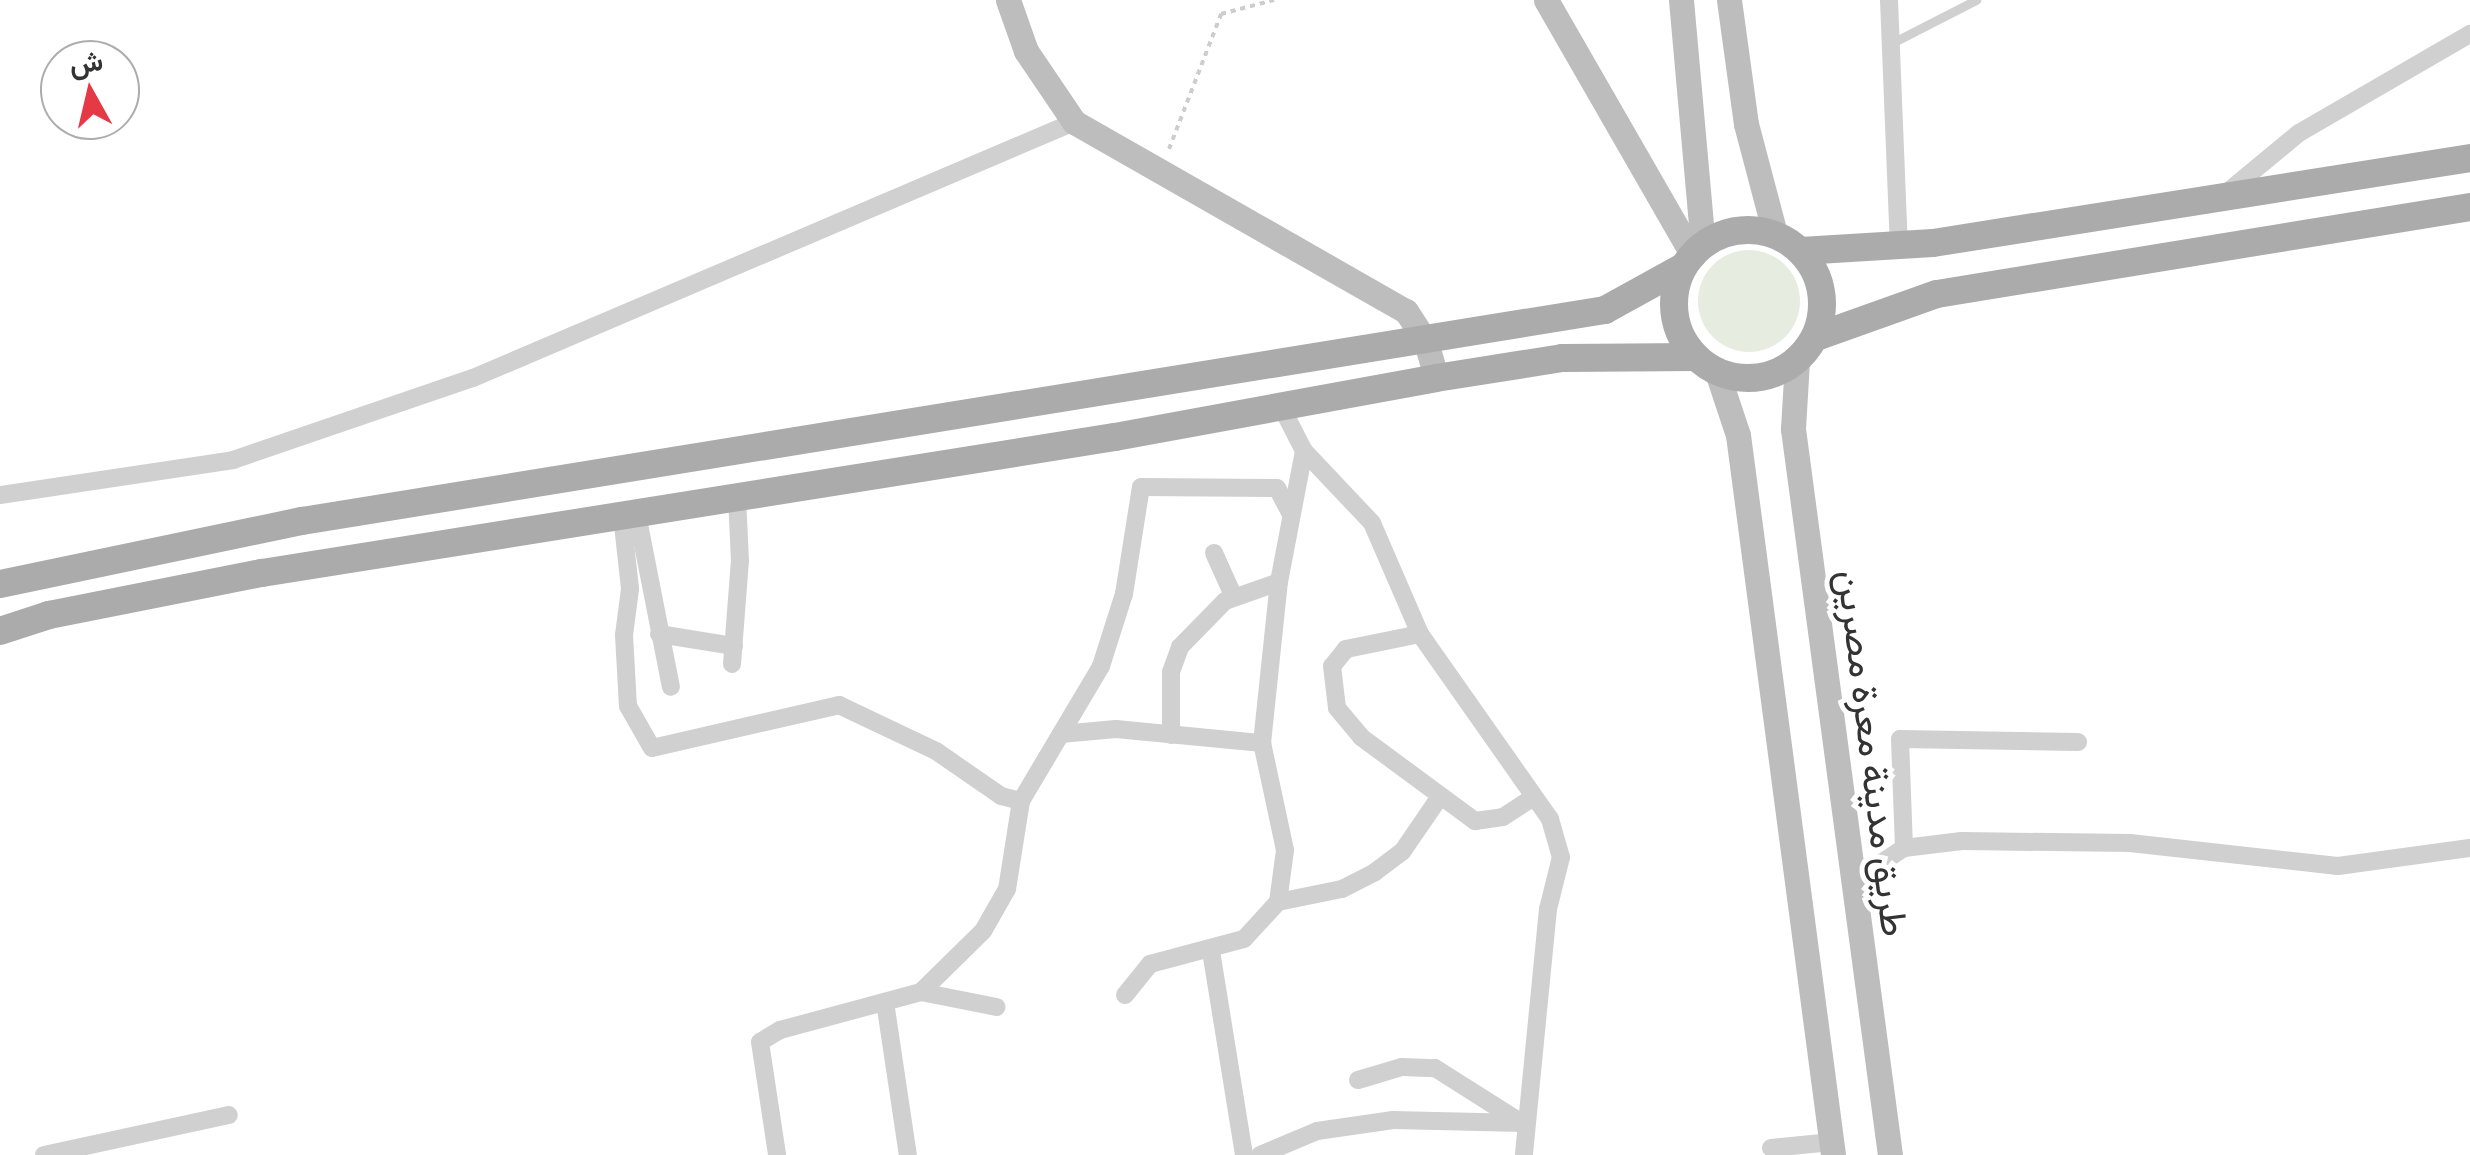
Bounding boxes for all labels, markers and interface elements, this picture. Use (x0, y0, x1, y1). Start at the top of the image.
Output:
north arrow (40, 40, 140, 140)
text: ش (67, 41, 105, 82)
street label: طريق مدينة معرة مصرين (1829, 567, 1919, 939)

